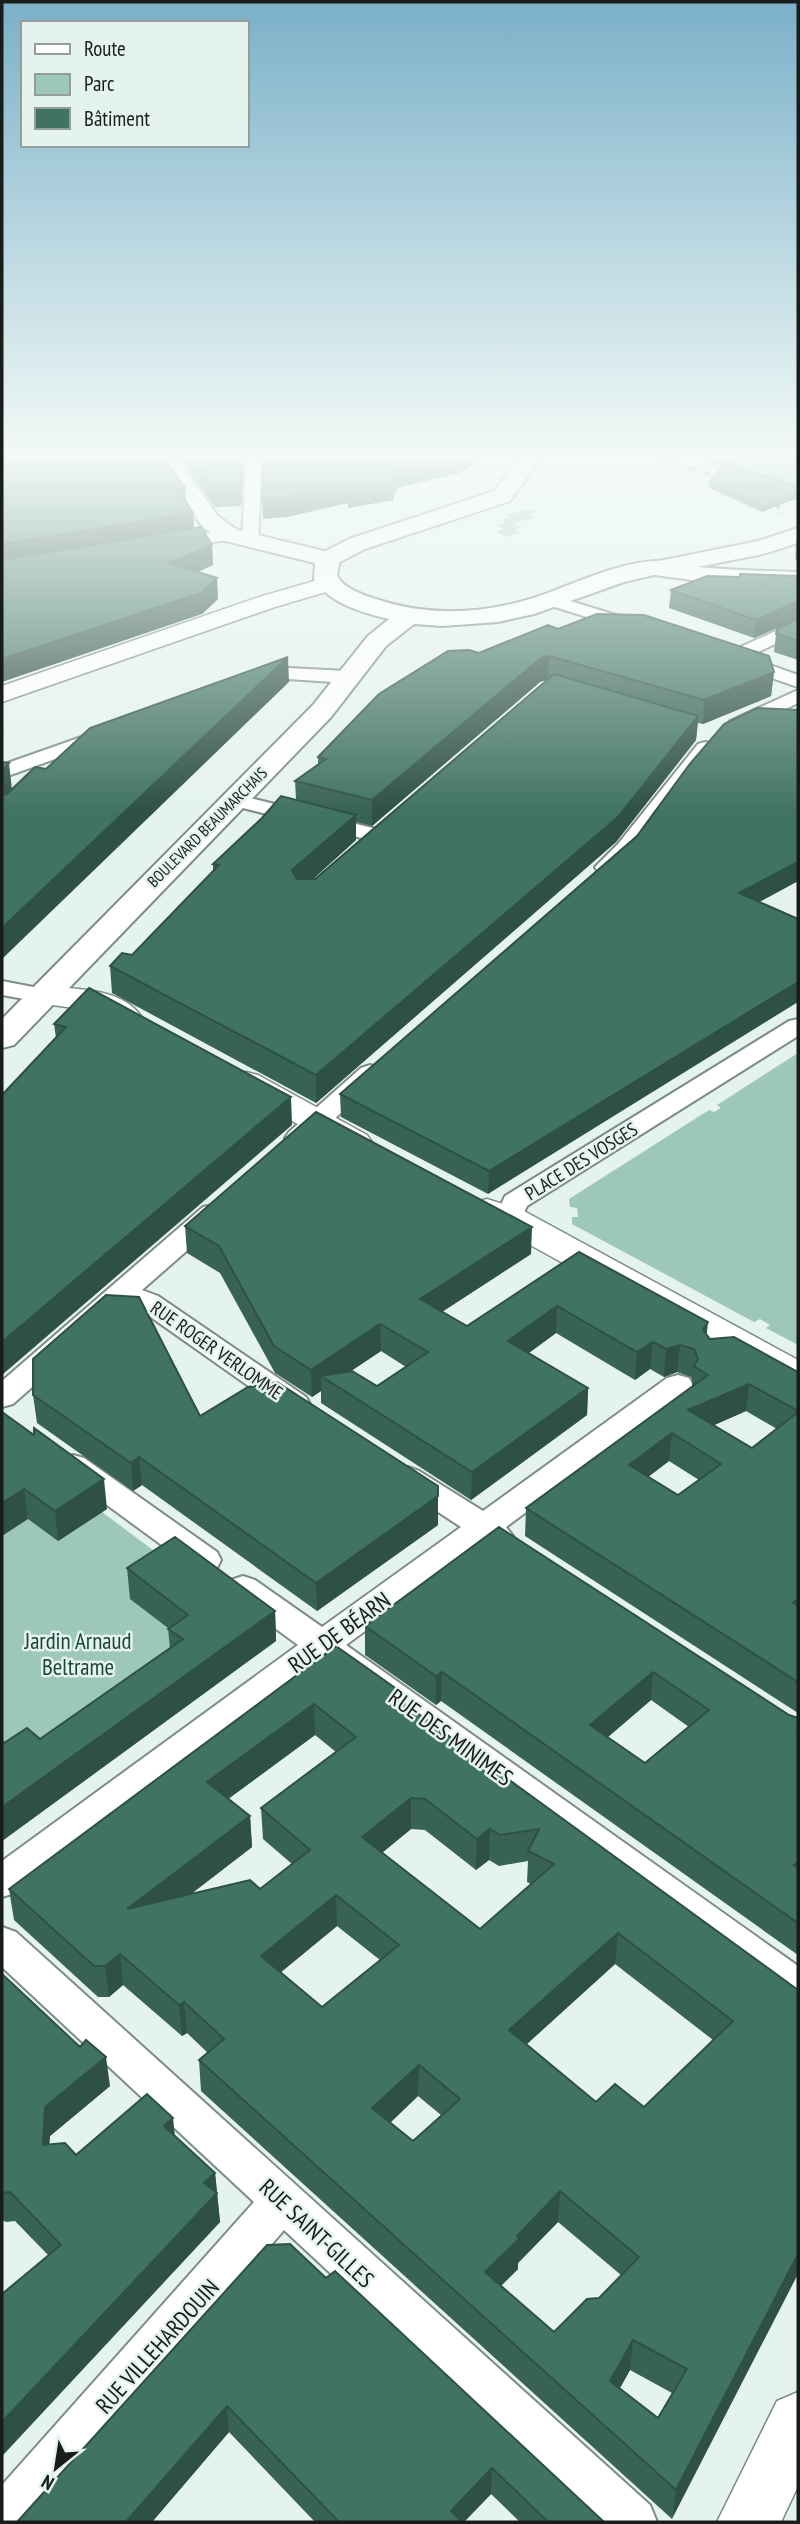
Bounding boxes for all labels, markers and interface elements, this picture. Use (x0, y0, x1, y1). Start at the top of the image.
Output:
legend (21, 21, 248, 147)
text: Route (84, 35, 126, 62)
text: Parc (84, 70, 115, 97)
text: Bâtiment (84, 105, 150, 132)
street label: BOULEVARD BEAUMARCHAIS (143, 763, 271, 891)
street label: PLACE DES VOSGES (520, 1117, 642, 1205)
street label: RUE ROGER VERLOMME (146, 1295, 288, 1405)
street label: RUE DE BÉARN (282, 1585, 396, 1679)
park label: Jardin Arnaud Beltrame (24, 1626, 131, 1681)
street label: RUE DES MINIMES (383, 1682, 519, 1792)
street label: RUE SAINT-GILLES (254, 2173, 380, 2294)
street label: RUE VILLEHARDOUIN (89, 2273, 225, 2419)
north arrow (21, 2433, 91, 2503)
text: N (37, 2470, 58, 2496)

